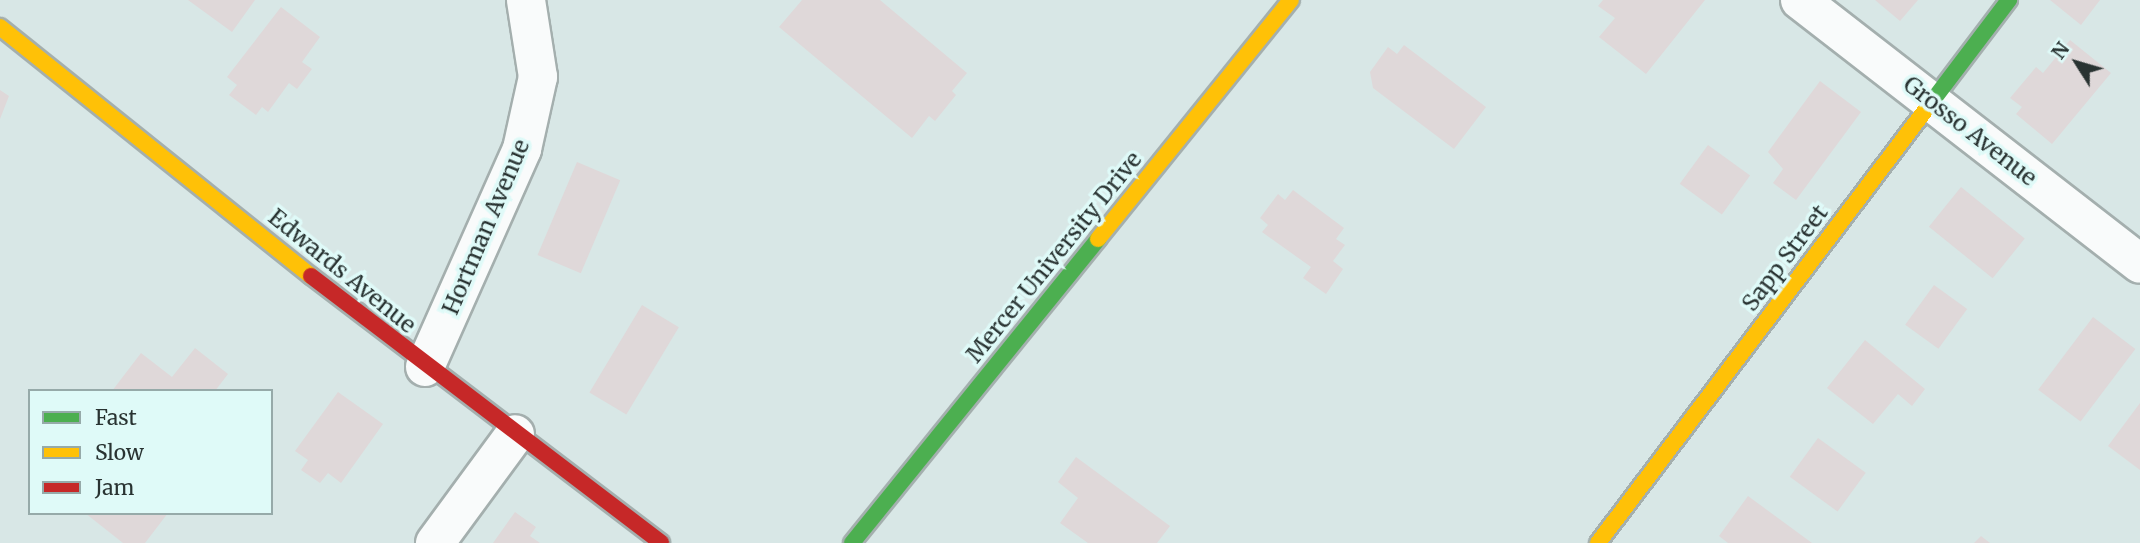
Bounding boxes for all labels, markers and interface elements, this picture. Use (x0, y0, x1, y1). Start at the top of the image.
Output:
north arrow (2042, 28, 2112, 98)
text: N (2046, 37, 2074, 64)
street label: Grosso Avenue (1898, 70, 2042, 192)
street label: Hortman Avenue (437, 135, 535, 319)
street label: Mercer University Drive (960, 146, 1148, 368)
street label: Sapp Street (1736, 199, 1834, 317)
street label: Edwards Avenue (263, 203, 421, 339)
legend (28, 389, 273, 515)
text: Fast (95, 404, 137, 431)
text: Slow (95, 439, 144, 466)
text: Jam (95, 474, 134, 501)

